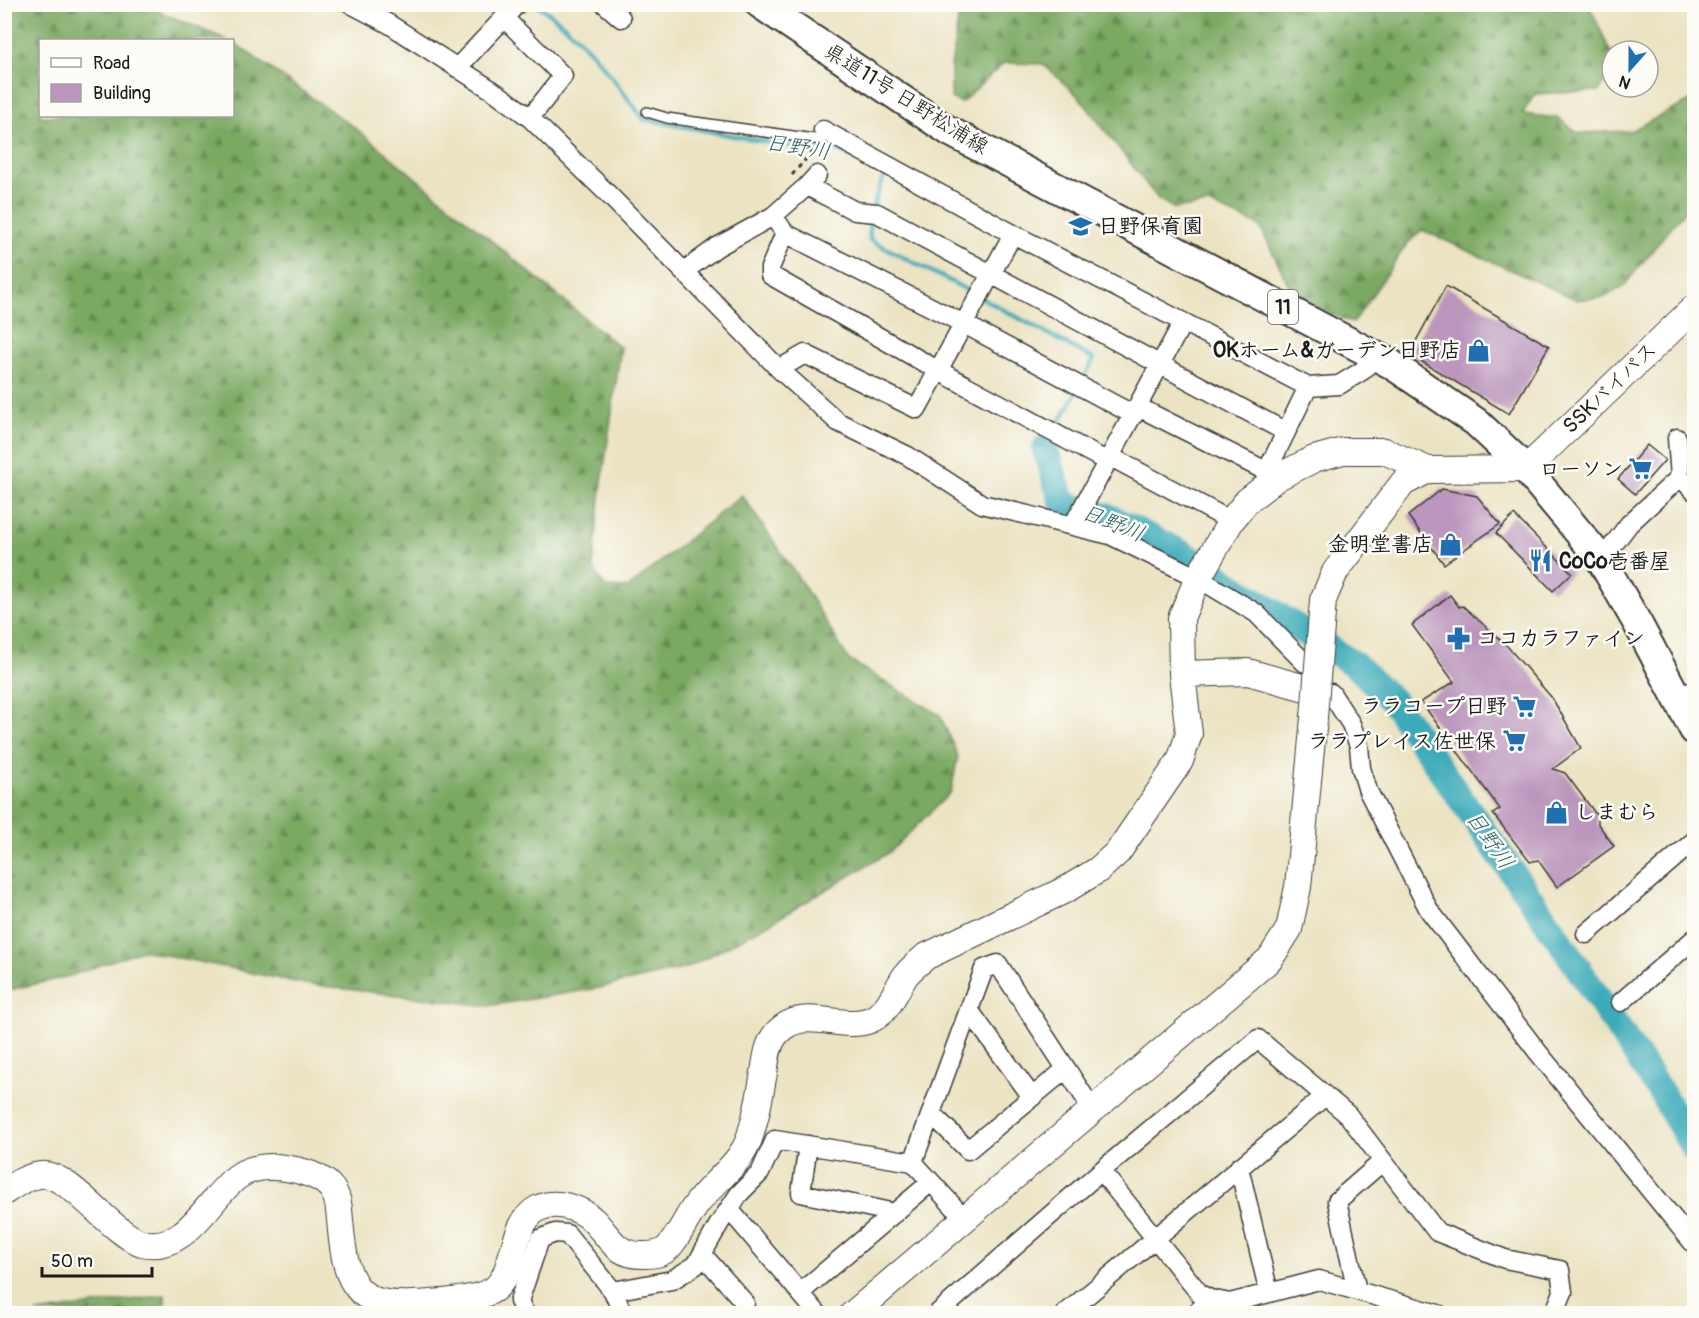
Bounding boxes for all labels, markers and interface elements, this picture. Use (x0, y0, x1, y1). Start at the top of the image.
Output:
street label: 県道11号 日野松浦線 (819, 37, 993, 161)
legend (39, 39, 234, 117)
north arrow (1600, 39, 1660, 99)
text: Road (93, 52, 130, 75)
text: N (1616, 71, 1634, 93)
text: Building (93, 82, 151, 105)
water label: 日野川 (763, 128, 833, 166)
school or university icon: 日野保育園 (1067, 213, 1093, 239)
place label: 日野保育園 (1098, 213, 1203, 240)
road number: 11 (1268, 290, 1298, 324)
street label: SSKバイパス (1557, 336, 1663, 440)
place label: OKホーム&ガーデン日野店 (1213, 337, 1461, 364)
shop icon: OKホーム&ガーデン日野店 (1466, 337, 1492, 363)
place label: ローソン (1539, 456, 1623, 483)
supermarket icon: ローソン (1628, 456, 1654, 482)
water label: 日野川 (1077, 498, 1149, 548)
place label: 金明堂書店 (1328, 531, 1433, 558)
shop icon: 金明堂書店 (1438, 531, 1464, 557)
restaurant icon: CoCo壱番屋 (1528, 548, 1554, 574)
place label: CoCo壱番屋 (1559, 548, 1670, 575)
pharmacy icon: ココカラファイン (1446, 625, 1472, 651)
place label: ココカラファイン (1477, 625, 1645, 652)
place label: ララコープ日野 (1361, 693, 1507, 720)
supermarket icon: ララコープ日野 (1512, 693, 1538, 719)
place label: ララプレイス佐世保 (1308, 728, 1496, 755)
supermarket icon: ララプレイス佐世保 (1501, 728, 1527, 754)
shop icon: しまむら (1544, 799, 1570, 825)
place label: しまむら (1575, 799, 1659, 826)
water label: 日野川 (1460, 805, 1520, 875)
scale bar (42, 1240, 152, 1278)
text: 50 m (51, 1250, 93, 1273)

